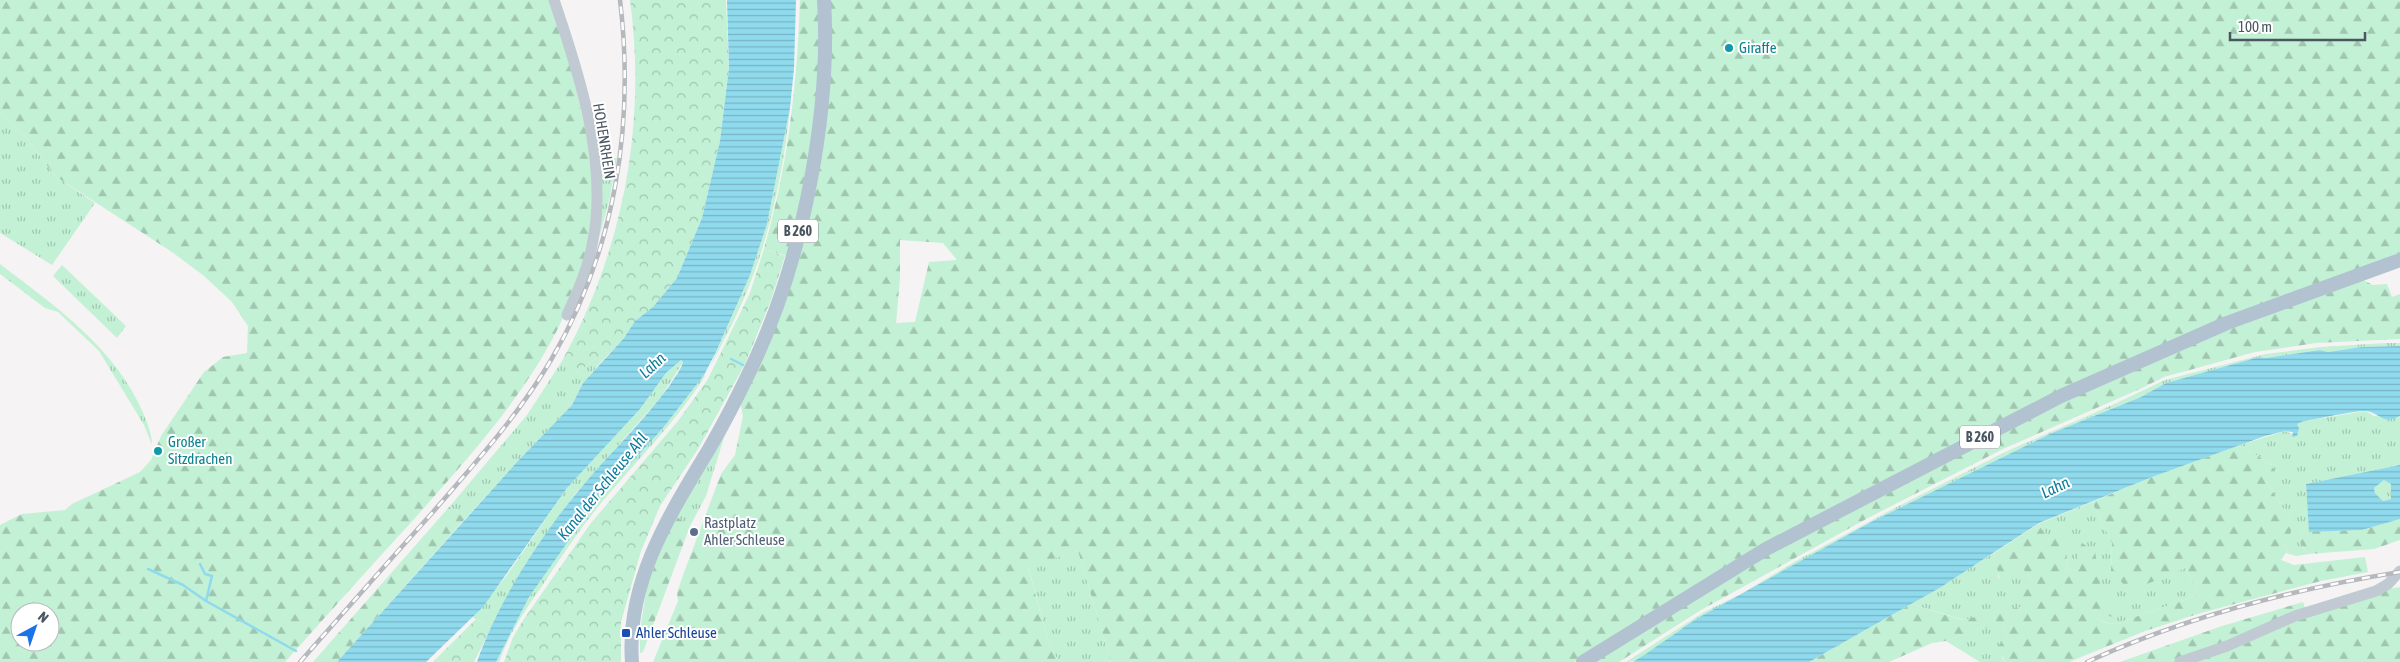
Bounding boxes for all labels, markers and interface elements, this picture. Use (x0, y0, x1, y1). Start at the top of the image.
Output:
scale bar (2230, 10, 2365, 42)
text: 100 m (2238, 18, 2272, 35)
place label: Giraffe (1739, 39, 1777, 56)
marker: Giraffe (1723, 42, 1735, 54)
street label: HOHENRHEIN (590, 102, 619, 180)
road number: B 260 (778, 220, 818, 242)
water label: Lahn (635, 348, 669, 382)
road number: B 260 (1960, 426, 2000, 448)
water label: Kanal der Schleuse Ahl (553, 429, 651, 543)
place label: Großer Sitzdrachen (168, 433, 232, 467)
marker: Großer Sitzdrachen (152, 445, 164, 457)
water label: Lahn (2038, 472, 2072, 501)
place label: Rastplatz Ahler Schleuse (704, 514, 785, 548)
marker: Rastplatz Ahler Schleuse (688, 526, 700, 538)
north arrow (10, 602, 60, 652)
text: N (35, 608, 52, 626)
place label: Ahler Schleuse (636, 624, 717, 641)
marker: Ahler Schleuse (620, 627, 632, 639)

